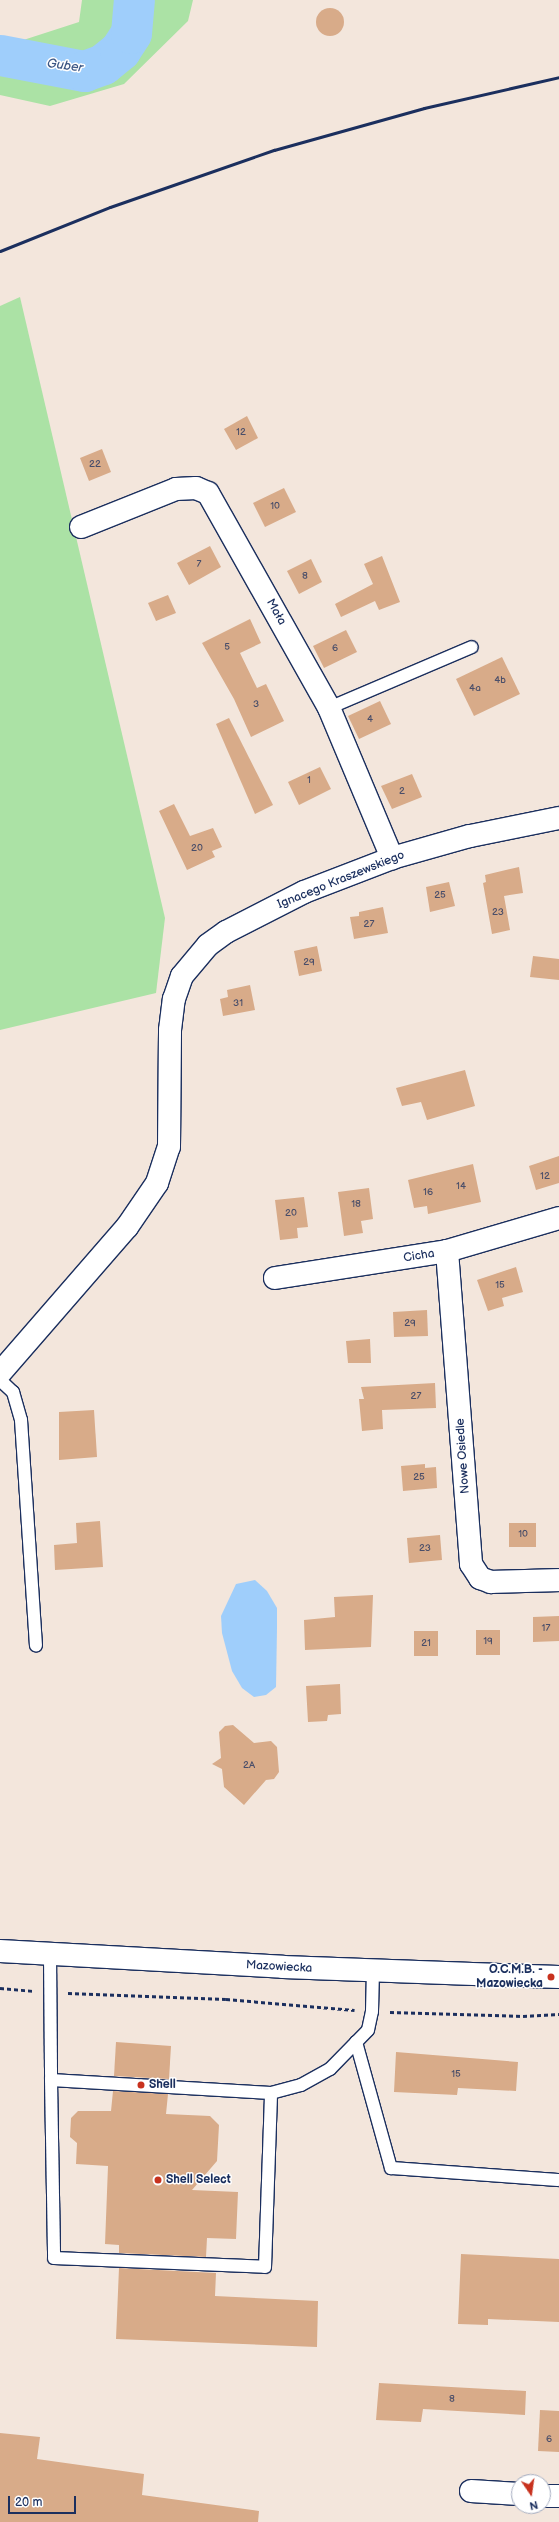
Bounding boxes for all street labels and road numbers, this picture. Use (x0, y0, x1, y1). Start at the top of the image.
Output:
street label: Mała (263, 596, 289, 628)
street label: Ignacego Kraszewskiego (275, 848, 407, 912)
street label: Cicha (402, 1246, 436, 1266)
street label: Nowe Osiedle (453, 1418, 473, 1494)
street label: Mazowiecka (246, 1958, 312, 1976)

